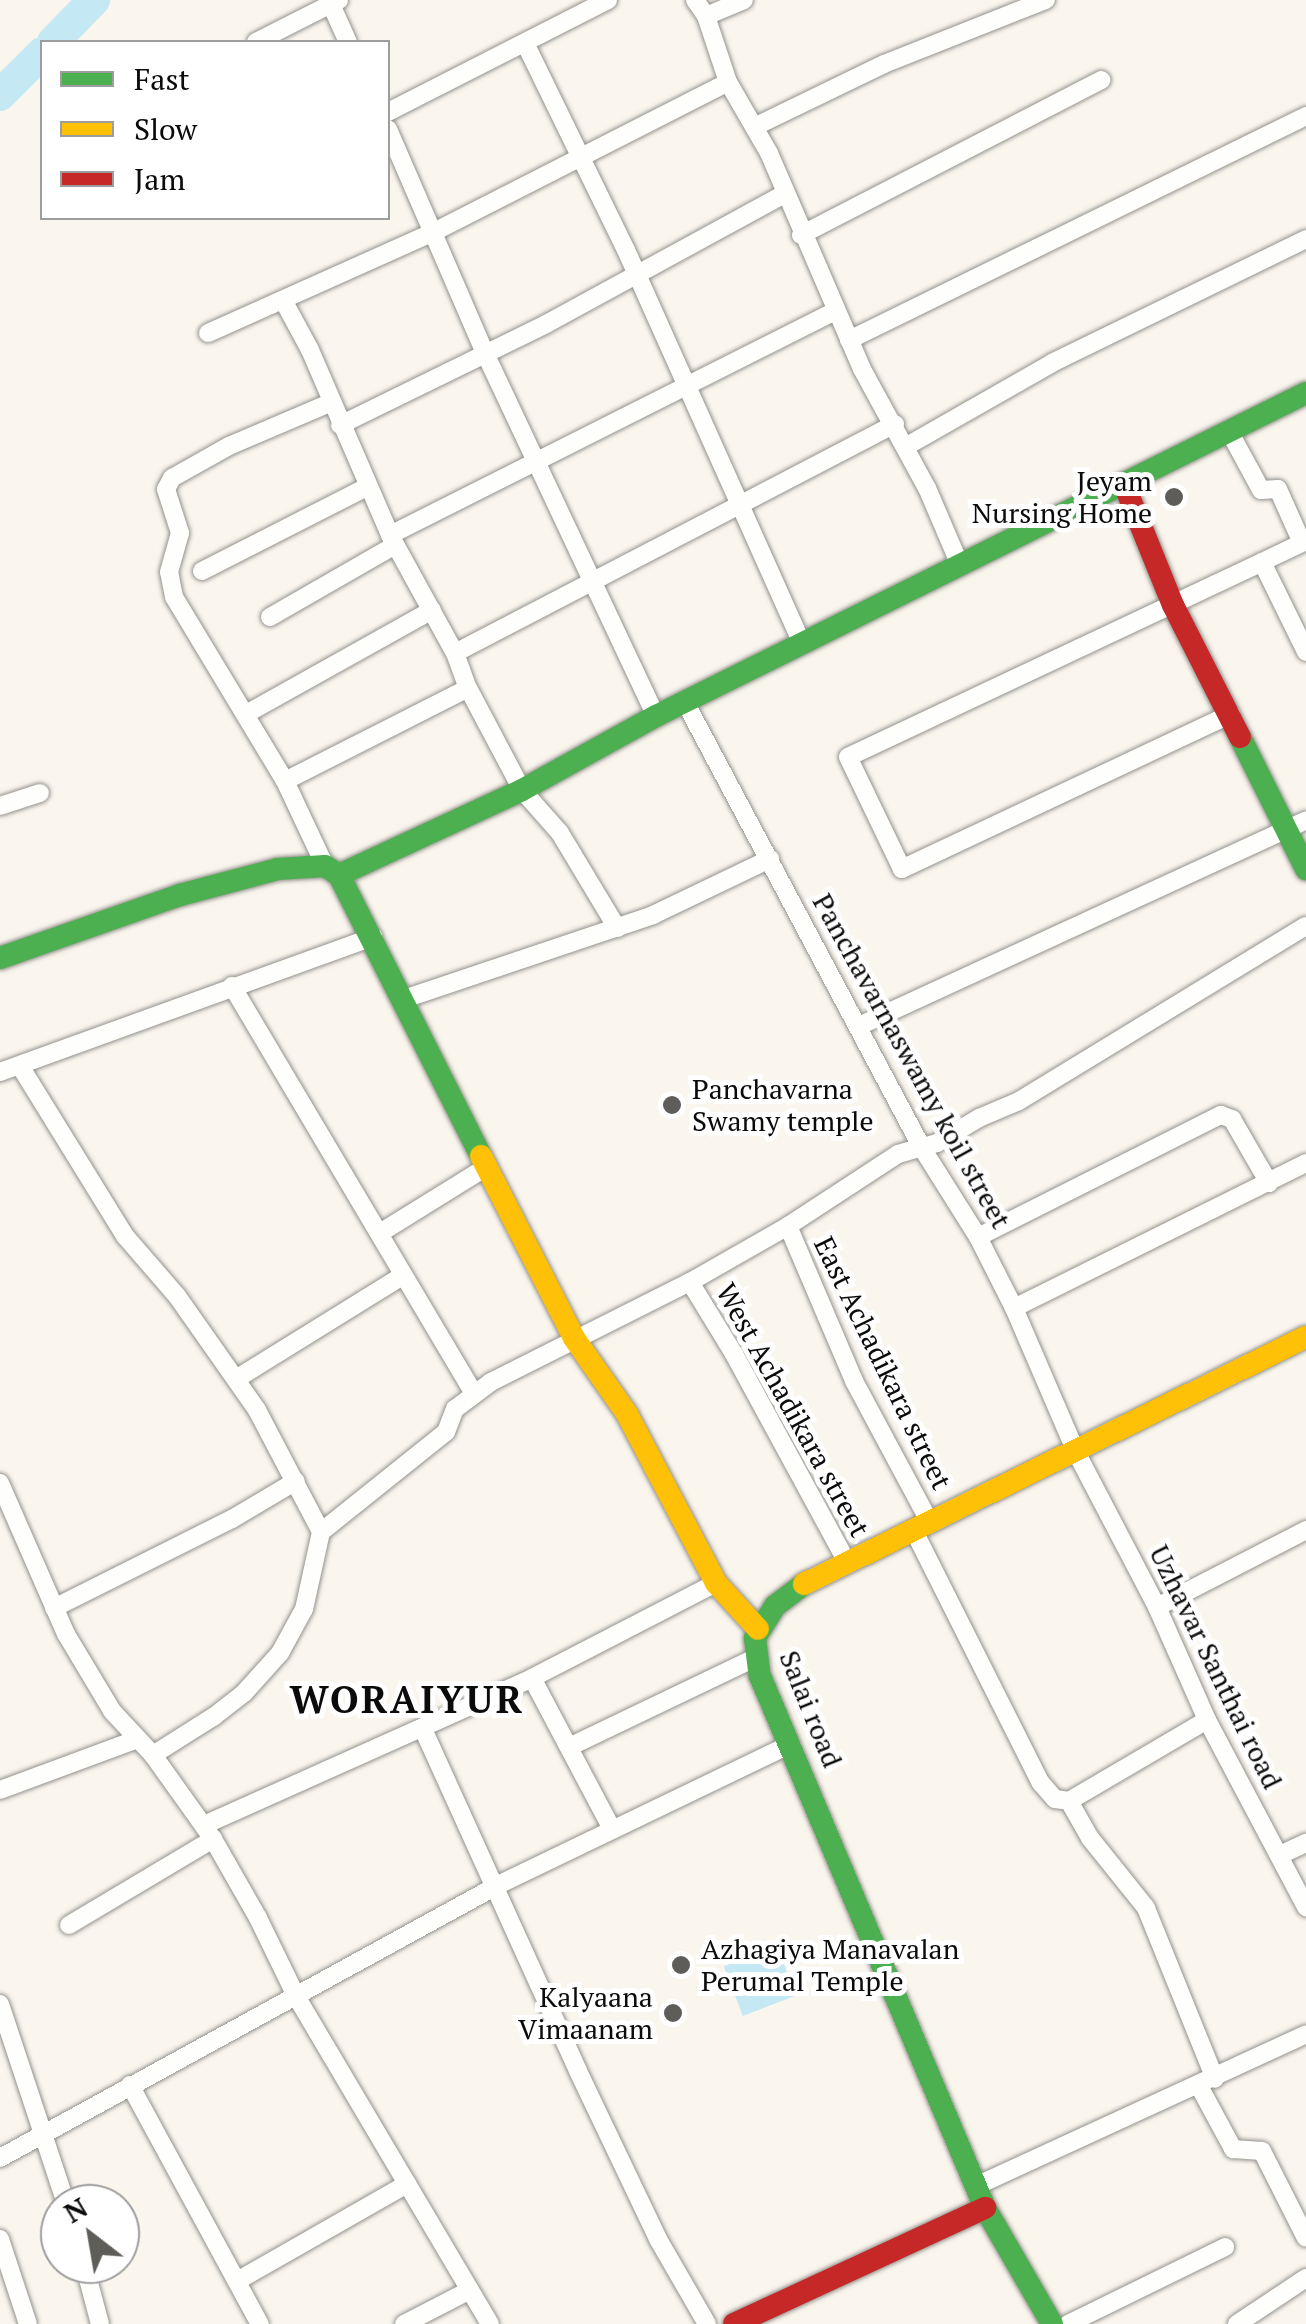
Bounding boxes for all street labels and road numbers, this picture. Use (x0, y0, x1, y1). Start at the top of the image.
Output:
street label: Panchavarnaswamy koil street (806, 888, 1018, 1234)
street label: East Achadikara street (807, 1231, 959, 1495)
street label: West Achadikara street (709, 1277, 877, 1543)
street label: Uzhavar Santhai road (1142, 1540, 1290, 1794)
street label: Salai road (772, 1646, 850, 1772)

